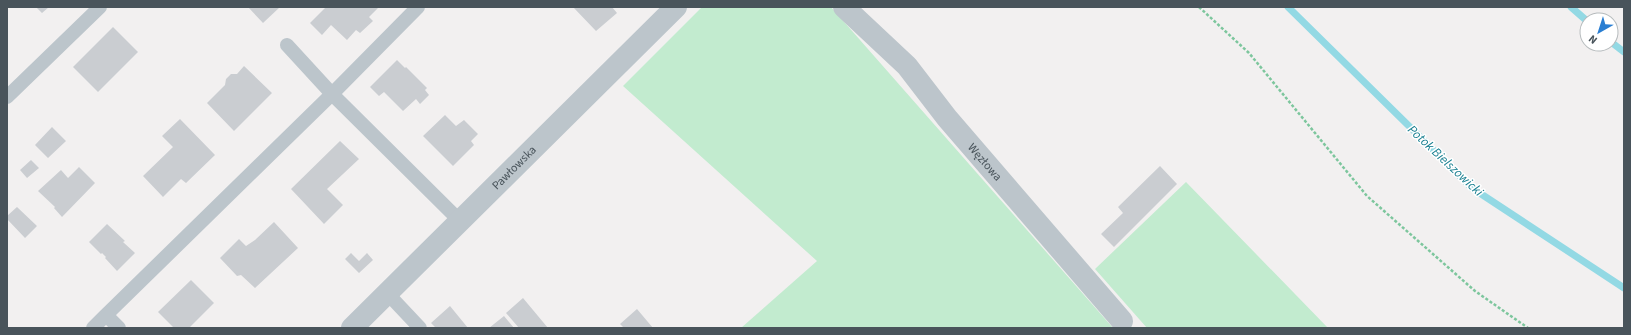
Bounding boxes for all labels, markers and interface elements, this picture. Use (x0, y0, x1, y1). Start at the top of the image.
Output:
north arrow (1579, 12, 1619, 52)
text: N (1585, 31, 1601, 48)
water label: Potok Bielszowicki (1404, 121, 1488, 201)
street label: Węzłowa (963, 140, 1006, 185)
street label: Pawłowska (488, 142, 540, 194)

